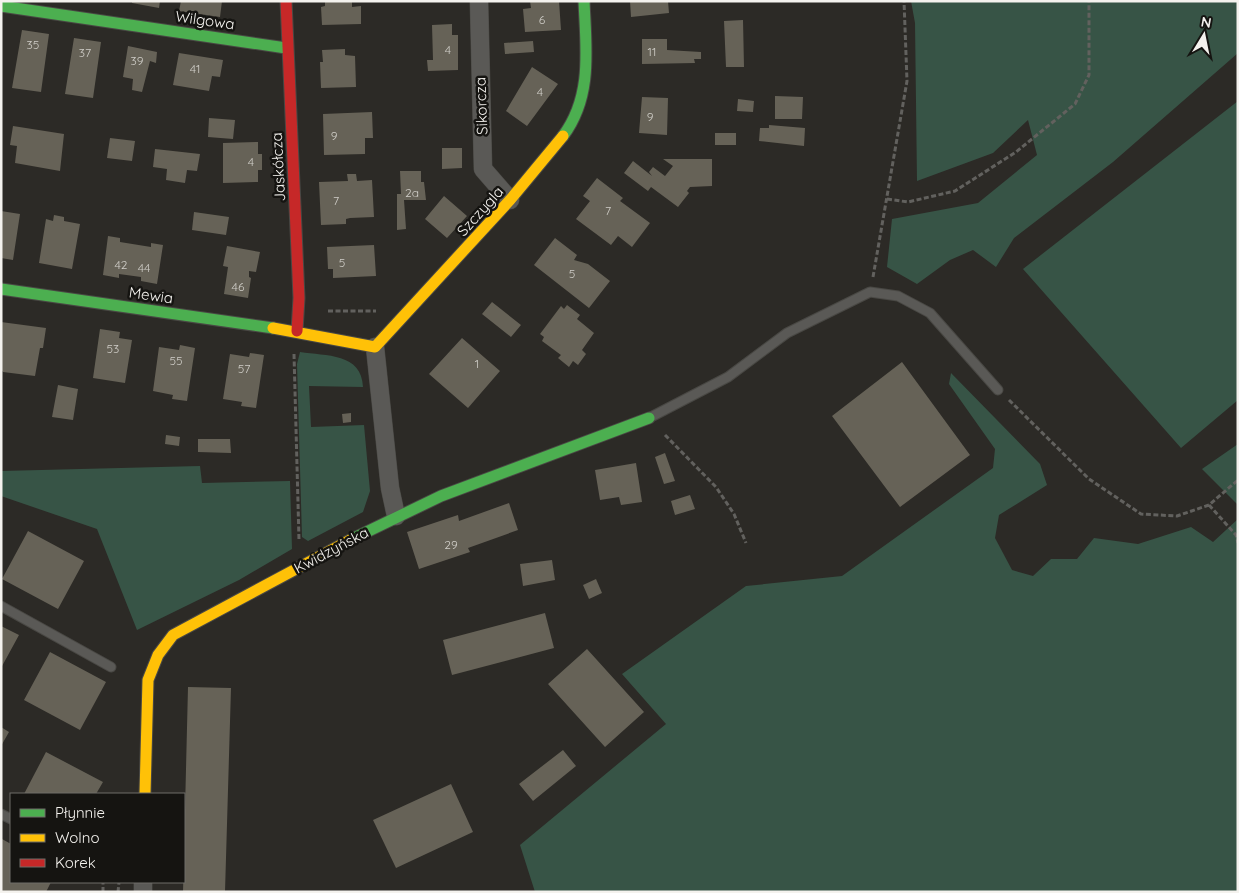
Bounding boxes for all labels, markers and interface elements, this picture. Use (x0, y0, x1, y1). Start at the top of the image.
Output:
street label: Wilgowa (174, 6, 236, 34)
north arrow (1179, 10, 1229, 60)
house number: 6 (539, 12, 546, 27)
text: N (1200, 12, 1213, 32)
house number: 35 (27, 37, 39, 52)
house number: 4 (445, 42, 451, 57)
house number: 11 (648, 44, 656, 59)
house number: 37 (79, 45, 91, 60)
house number: 39 (131, 53, 144, 68)
house number: 41 (190, 61, 200, 76)
street label: Sikorcza (470, 77, 492, 135)
house number: 4 (537, 84, 543, 99)
house number: 9 (647, 109, 654, 124)
house number: 9 (331, 128, 338, 143)
street label: Jaskółcza (267, 132, 289, 202)
house number: 4 (248, 154, 254, 169)
street label: Szczygla (453, 182, 507, 240)
house number: 2a (405, 185, 419, 200)
house number: 7 (333, 193, 339, 208)
house number: 7 (605, 203, 611, 218)
house number: 5 (339, 255, 345, 270)
house number: 42 (115, 257, 128, 272)
house number: 44 (138, 260, 150, 275)
house number: 5 (569, 266, 575, 281)
house number: 46 (232, 279, 245, 294)
street label: Mewia (128, 282, 174, 308)
house number: 53 (107, 341, 119, 356)
house number: 55 (169, 353, 183, 368)
house number: 1 (475, 356, 479, 371)
house number: 57 (238, 361, 250, 376)
street label: Kwidzyńska (290, 522, 372, 578)
house number: 29 (444, 537, 458, 552)
legend (10, 793, 185, 883)
text: Płynnie (55, 803, 105, 822)
text: Wolno (55, 828, 100, 847)
text: Korek (55, 853, 96, 872)

